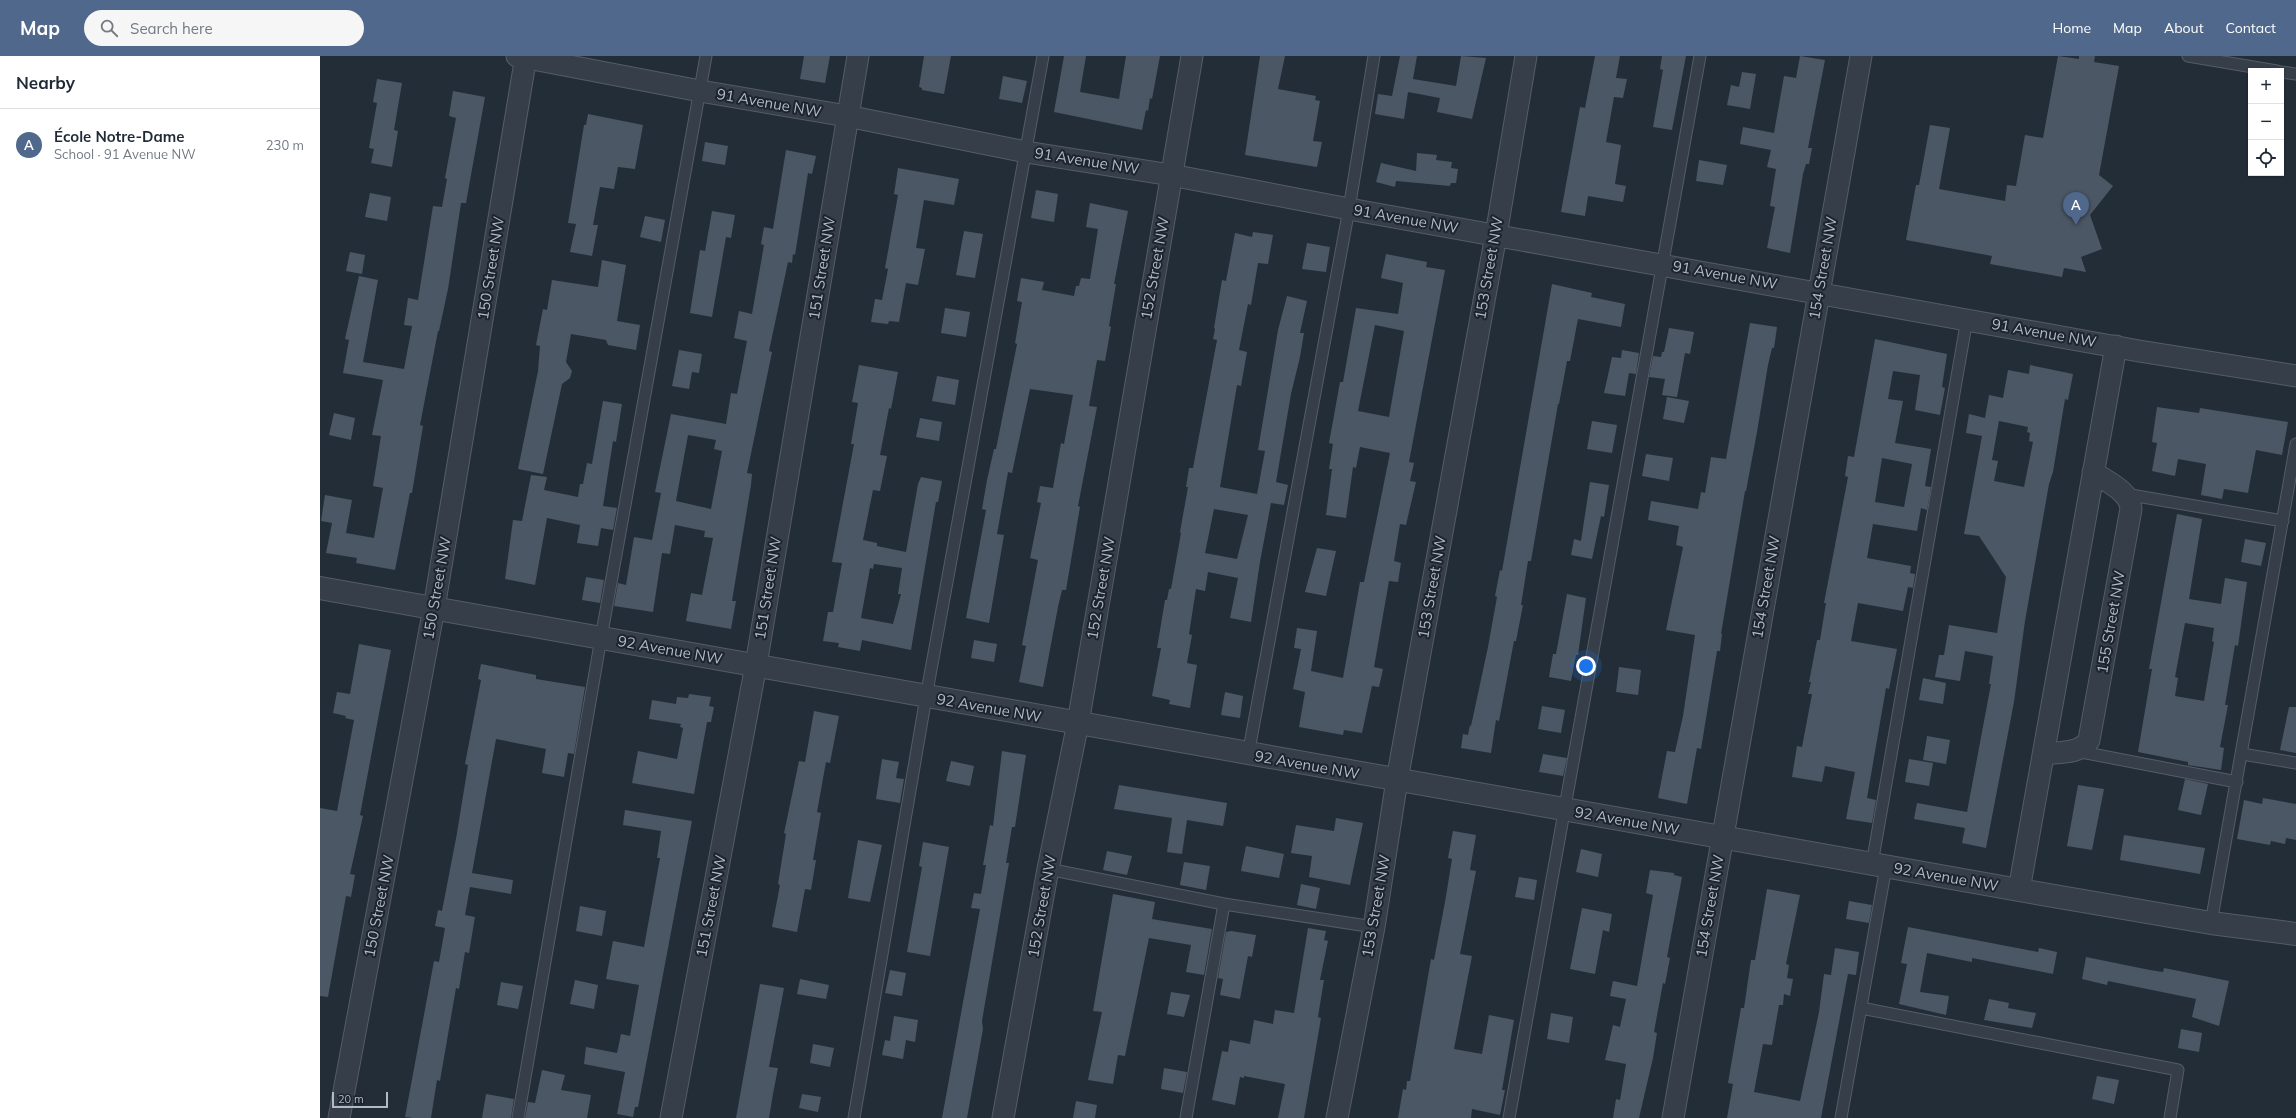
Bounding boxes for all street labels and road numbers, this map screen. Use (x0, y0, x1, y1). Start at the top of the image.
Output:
street label: 91 Avenue NW (715, 84, 823, 121)
street label: 91 Avenue NW (1033, 143, 1141, 178)
street label: 91 Avenue NW (1352, 200, 1460, 237)
street label: 150 Street NW (473, 215, 508, 321)
street label: 151 Street NW (804, 215, 839, 321)
street label: 152 Street NW (1136, 215, 1173, 321)
street label: 153 Street NW (1470, 215, 1507, 321)
street label: 154 Street NW (1804, 215, 1841, 321)
street label: 91 Avenue NW (1671, 256, 1779, 293)
street label: 91 Avenue NW (1990, 314, 2098, 351)
street label: 153 Street NW (1413, 534, 1450, 640)
street label: 154 Street NW (1747, 534, 1784, 640)
street label: 150 Street NW (418, 535, 455, 641)
street label: 151 Street NW (750, 535, 785, 641)
street label: 152 Street NW (1082, 535, 1119, 641)
street label: 155 Street NW (2092, 569, 2129, 675)
street label: 92 Avenue NW (616, 631, 724, 668)
street label: 92 Avenue NW (935, 689, 1043, 726)
street label: 92 Avenue NW (1253, 746, 1361, 783)
street label: 92 Avenue NW (1573, 802, 1681, 839)
street label: 150 Street NW (359, 853, 398, 959)
street label: 151 Street NW (691, 853, 730, 959)
street label: 152 Street NW (1023, 853, 1060, 959)
street label: 153 Street NW (1357, 853, 1394, 959)
street label: 154 Street NW (1691, 853, 1728, 959)
street label: 92 Avenue NW (1892, 858, 2000, 895)

